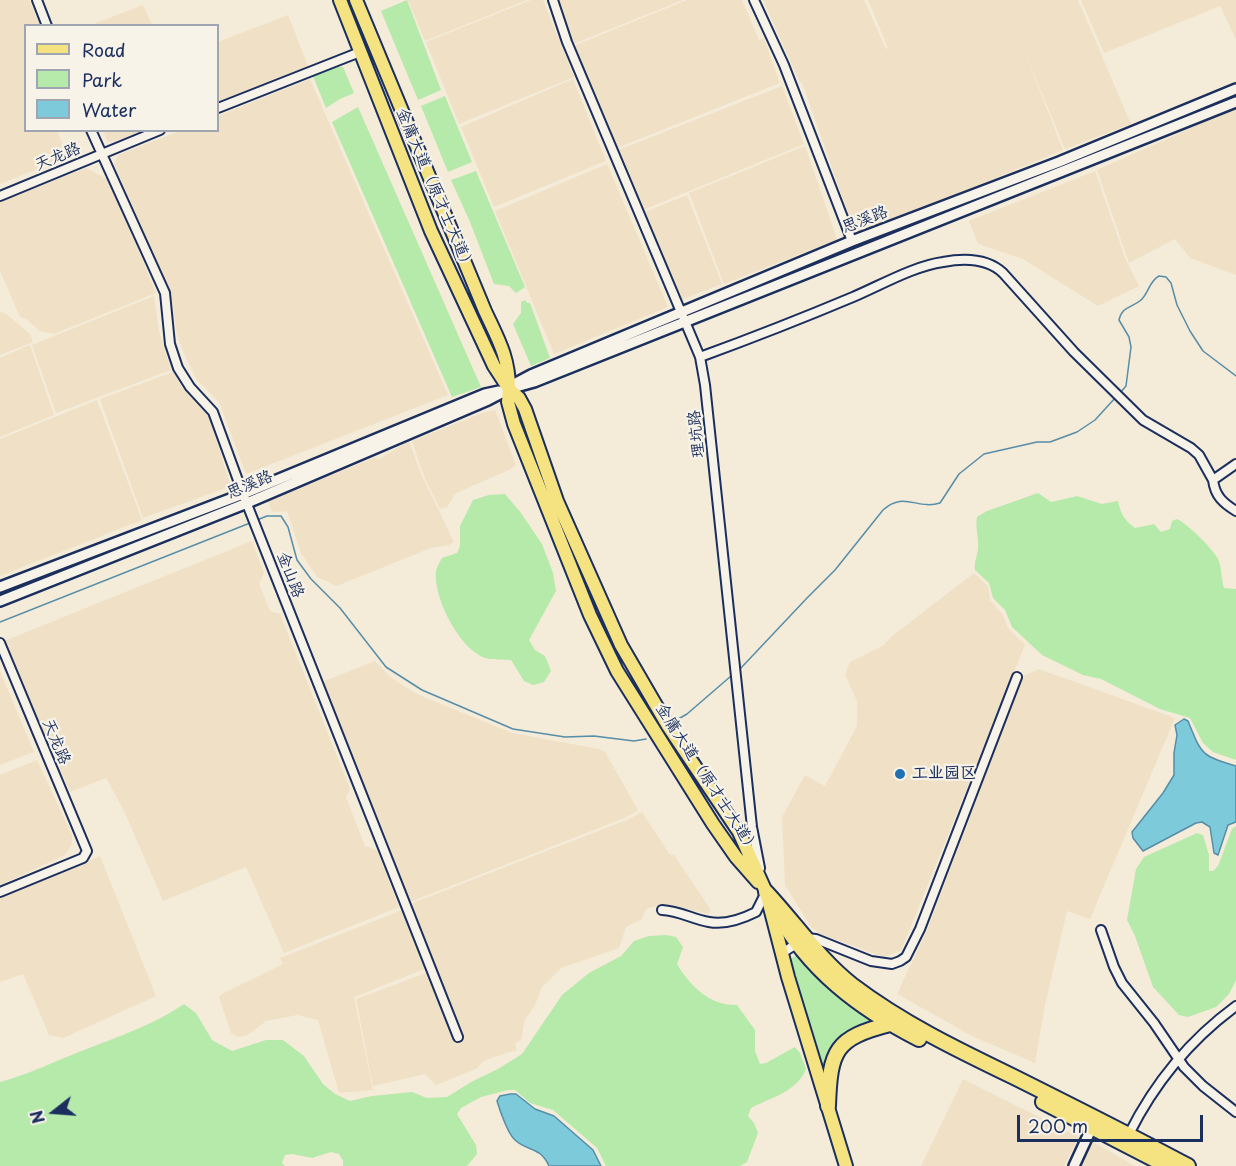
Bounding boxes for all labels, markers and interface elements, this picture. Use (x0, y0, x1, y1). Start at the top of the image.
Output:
legend (24, 24, 219, 132)
text: Road (82, 36, 126, 63)
text: Park (82, 66, 122, 93)
text: Water (82, 96, 136, 123)
street label: 金庸大道（原才士大道） (392, 105, 478, 275)
street label: 天龙路 (32, 139, 84, 175)
street label: 思溪路 (839, 202, 891, 238)
street label: 理坑路 (685, 409, 709, 459)
street label: 思溪路 (224, 467, 276, 503)
street label: 金山路 (272, 549, 308, 601)
street label: 金庸大道（原才士大道） (651, 700, 763, 858)
street label: 天龙路 (38, 716, 74, 768)
place label: 工业园区 (912, 764, 976, 784)
marker: 工业园区 (893, 767, 907, 781)
north arrow (24, 1082, 84, 1142)
scale bar (1020, 1103, 1206, 1141)
text: N (23, 1108, 50, 1127)
text: 200 m (1028, 1112, 1088, 1139)

